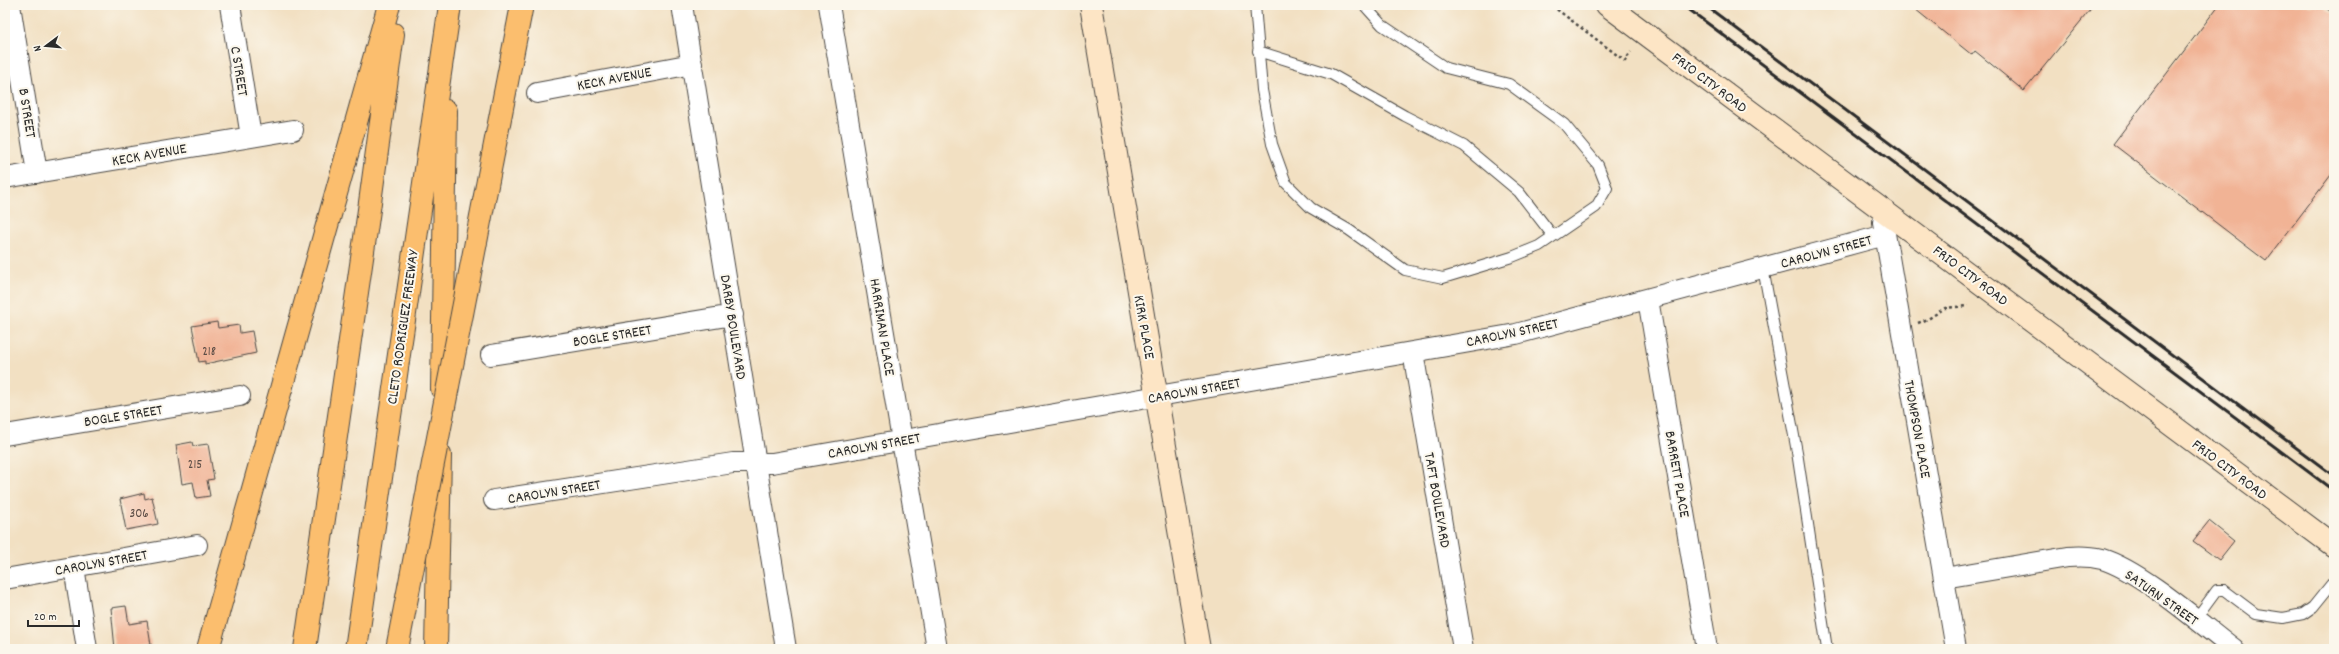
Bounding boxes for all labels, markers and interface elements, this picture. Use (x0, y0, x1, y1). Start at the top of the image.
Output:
north arrow (26, 26, 66, 66)
text: N (30, 43, 47, 53)
street label: C STREET (223, 45, 253, 98)
street label: FRIO CITY ROAD (1666, 48, 1751, 119)
street label: KECK AVENUE (575, 62, 654, 98)
street label: B STREET (11, 87, 41, 140)
street label: KECK AVENUE (110, 139, 188, 173)
street label: CAROLYN STREET (1778, 230, 1875, 276)
street label: FRIO CITY ROAD (1927, 241, 2012, 312)
street label: CLETO RODRIGUEZ FREEWAY (382, 248, 426, 406)
street label: DARBY BOULEVARD (713, 273, 751, 381)
street label: HARRIMAN PLACE (862, 277, 900, 378)
street label: KIRK PLACE (1127, 294, 1160, 361)
street label: CAROLYN STREET (1464, 313, 1560, 354)
street label: BOGLE STREET (571, 320, 653, 354)
house number: 218 (202, 343, 216, 362)
street label: CAROLYN STREET (1146, 373, 1242, 411)
street label: THOMPSON PLACE (1897, 379, 1936, 480)
street label: BOGLE STREET (82, 400, 164, 434)
street label: CAROLYN STREET (826, 428, 922, 466)
street label: BARRETT PLACE (1658, 429, 1694, 520)
street label: FRIO CITY ROAD (2186, 435, 2271, 506)
street label: TAFT BOULEVARD (1417, 451, 1455, 550)
house number: 215 (188, 456, 202, 475)
street label: CAROLYN STREET (506, 475, 602, 511)
house number: 306 (129, 505, 149, 524)
street label: CAROLYN STREET (53, 545, 149, 583)
street label: SATURN STREET (2119, 565, 2202, 632)
scale bar (28, 602, 79, 628)
text: 20 m (34, 609, 57, 626)

